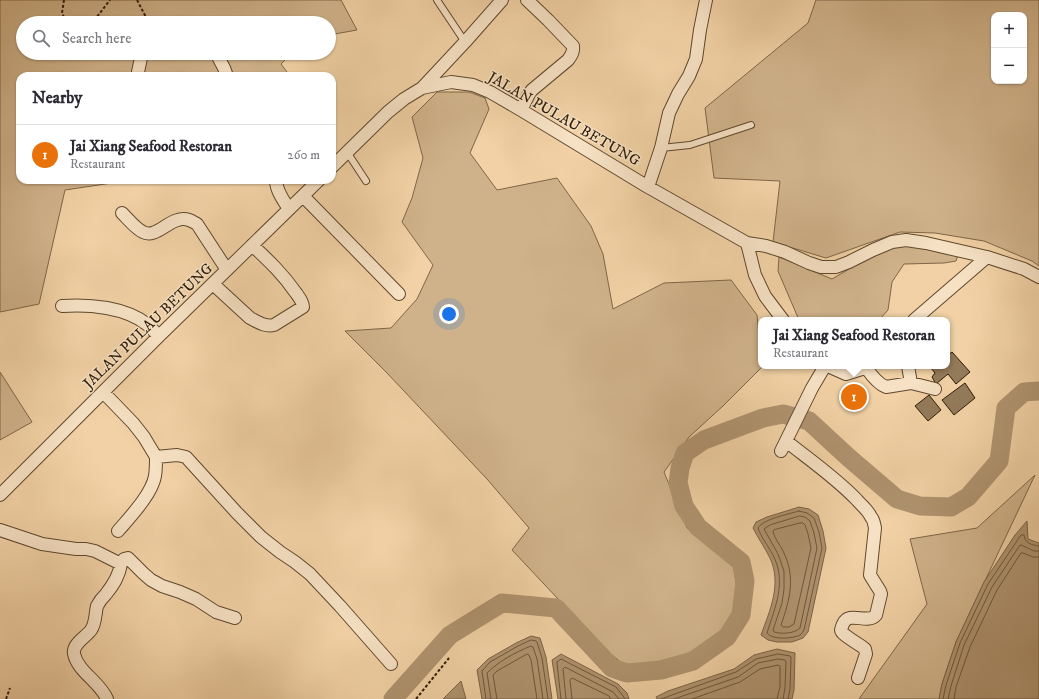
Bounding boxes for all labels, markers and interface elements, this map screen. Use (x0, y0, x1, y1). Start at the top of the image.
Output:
map controls (991, 12, 1027, 84)
button: + (991, 12, 1027, 48)
search box (16, 16, 336, 60)
icon: search (30, 27, 52, 49)
text: Search here (62, 29, 131, 48)
button: − (991, 48, 1027, 84)
street label: JALAN PULAU BETUNG (483, 67, 644, 171)
text: Nearby (32, 87, 82, 109)
text: Jai Xiang Seafood Restoran (70, 137, 232, 156)
text: 1 (43, 147, 47, 163)
text: 260 m (287, 147, 320, 163)
text: Restaurant (70, 156, 126, 172)
street label: JALAN PULAU BETUNG (78, 259, 217, 394)
your location (439, 304, 459, 324)
popup (758, 317, 950, 369)
text: Jai Xiang Seafood Restoran (773, 326, 935, 345)
text: Restaurant (773, 345, 829, 361)
pin: 1 (841, 382, 867, 412)

